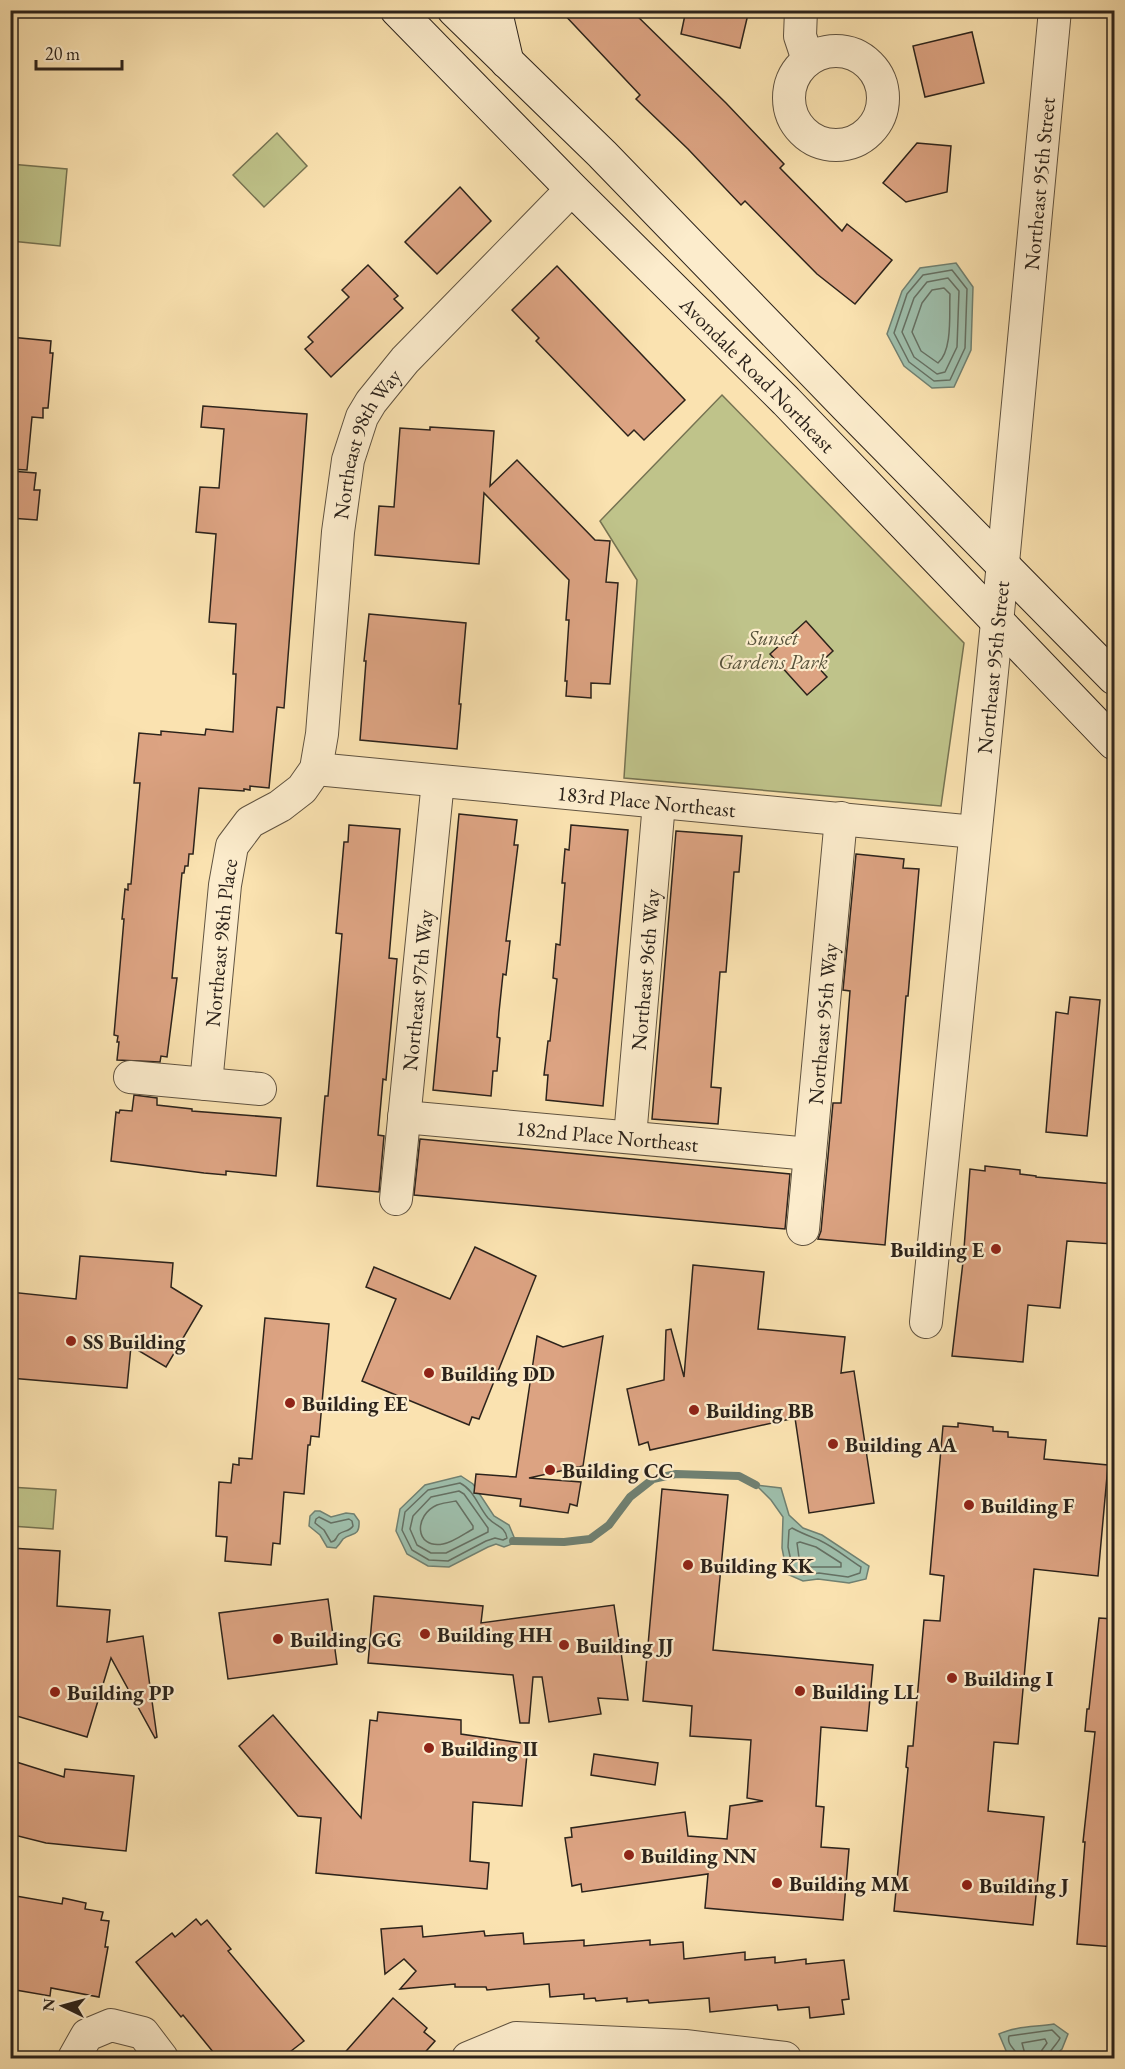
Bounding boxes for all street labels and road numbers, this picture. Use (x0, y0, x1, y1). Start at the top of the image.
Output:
street label: Northeast 95th Street (1017, 95, 1060, 271)
street label: Avondale Road Northeast (674, 290, 842, 458)
street label: Northeast 98th Way (326, 362, 407, 521)
street label: Northeast 95th Street (970, 579, 1015, 755)
street label: 183rd Place Northeast (556, 779, 737, 823)
street label: Northeast 98th Place (198, 856, 243, 1028)
street label: Northeast 96th Way (624, 887, 665, 1052)
street label: Northeast 97th Way (395, 907, 439, 1072)
street label: Northeast 95th Way (801, 941, 843, 1106)
street label: 182nd Place Northeast (515, 1114, 700, 1157)

